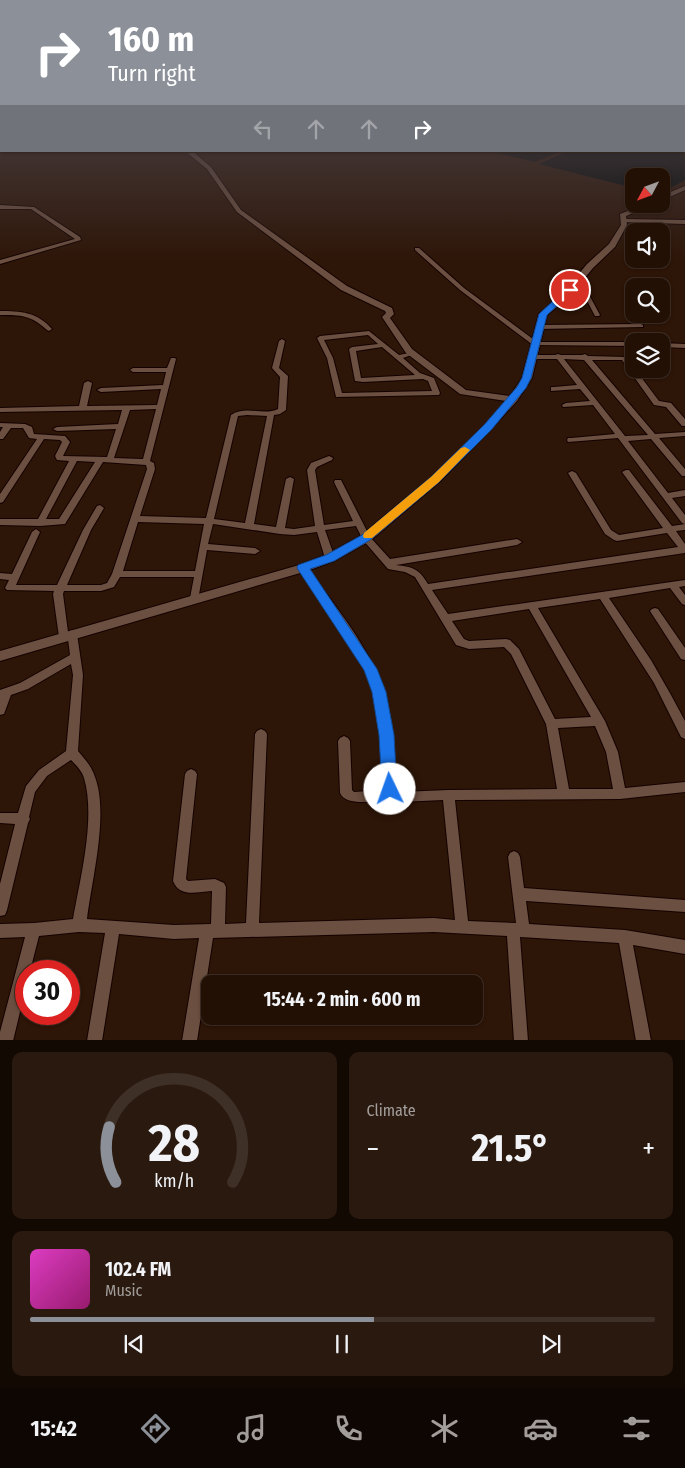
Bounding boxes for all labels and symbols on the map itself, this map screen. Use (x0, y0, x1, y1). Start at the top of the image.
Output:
north arrow (625, 168, 670, 212)
pin (549, 269, 591, 311)
position arrow (363, 762, 415, 814)
speed limit sign: 30 (15, 960, 80, 1025)

